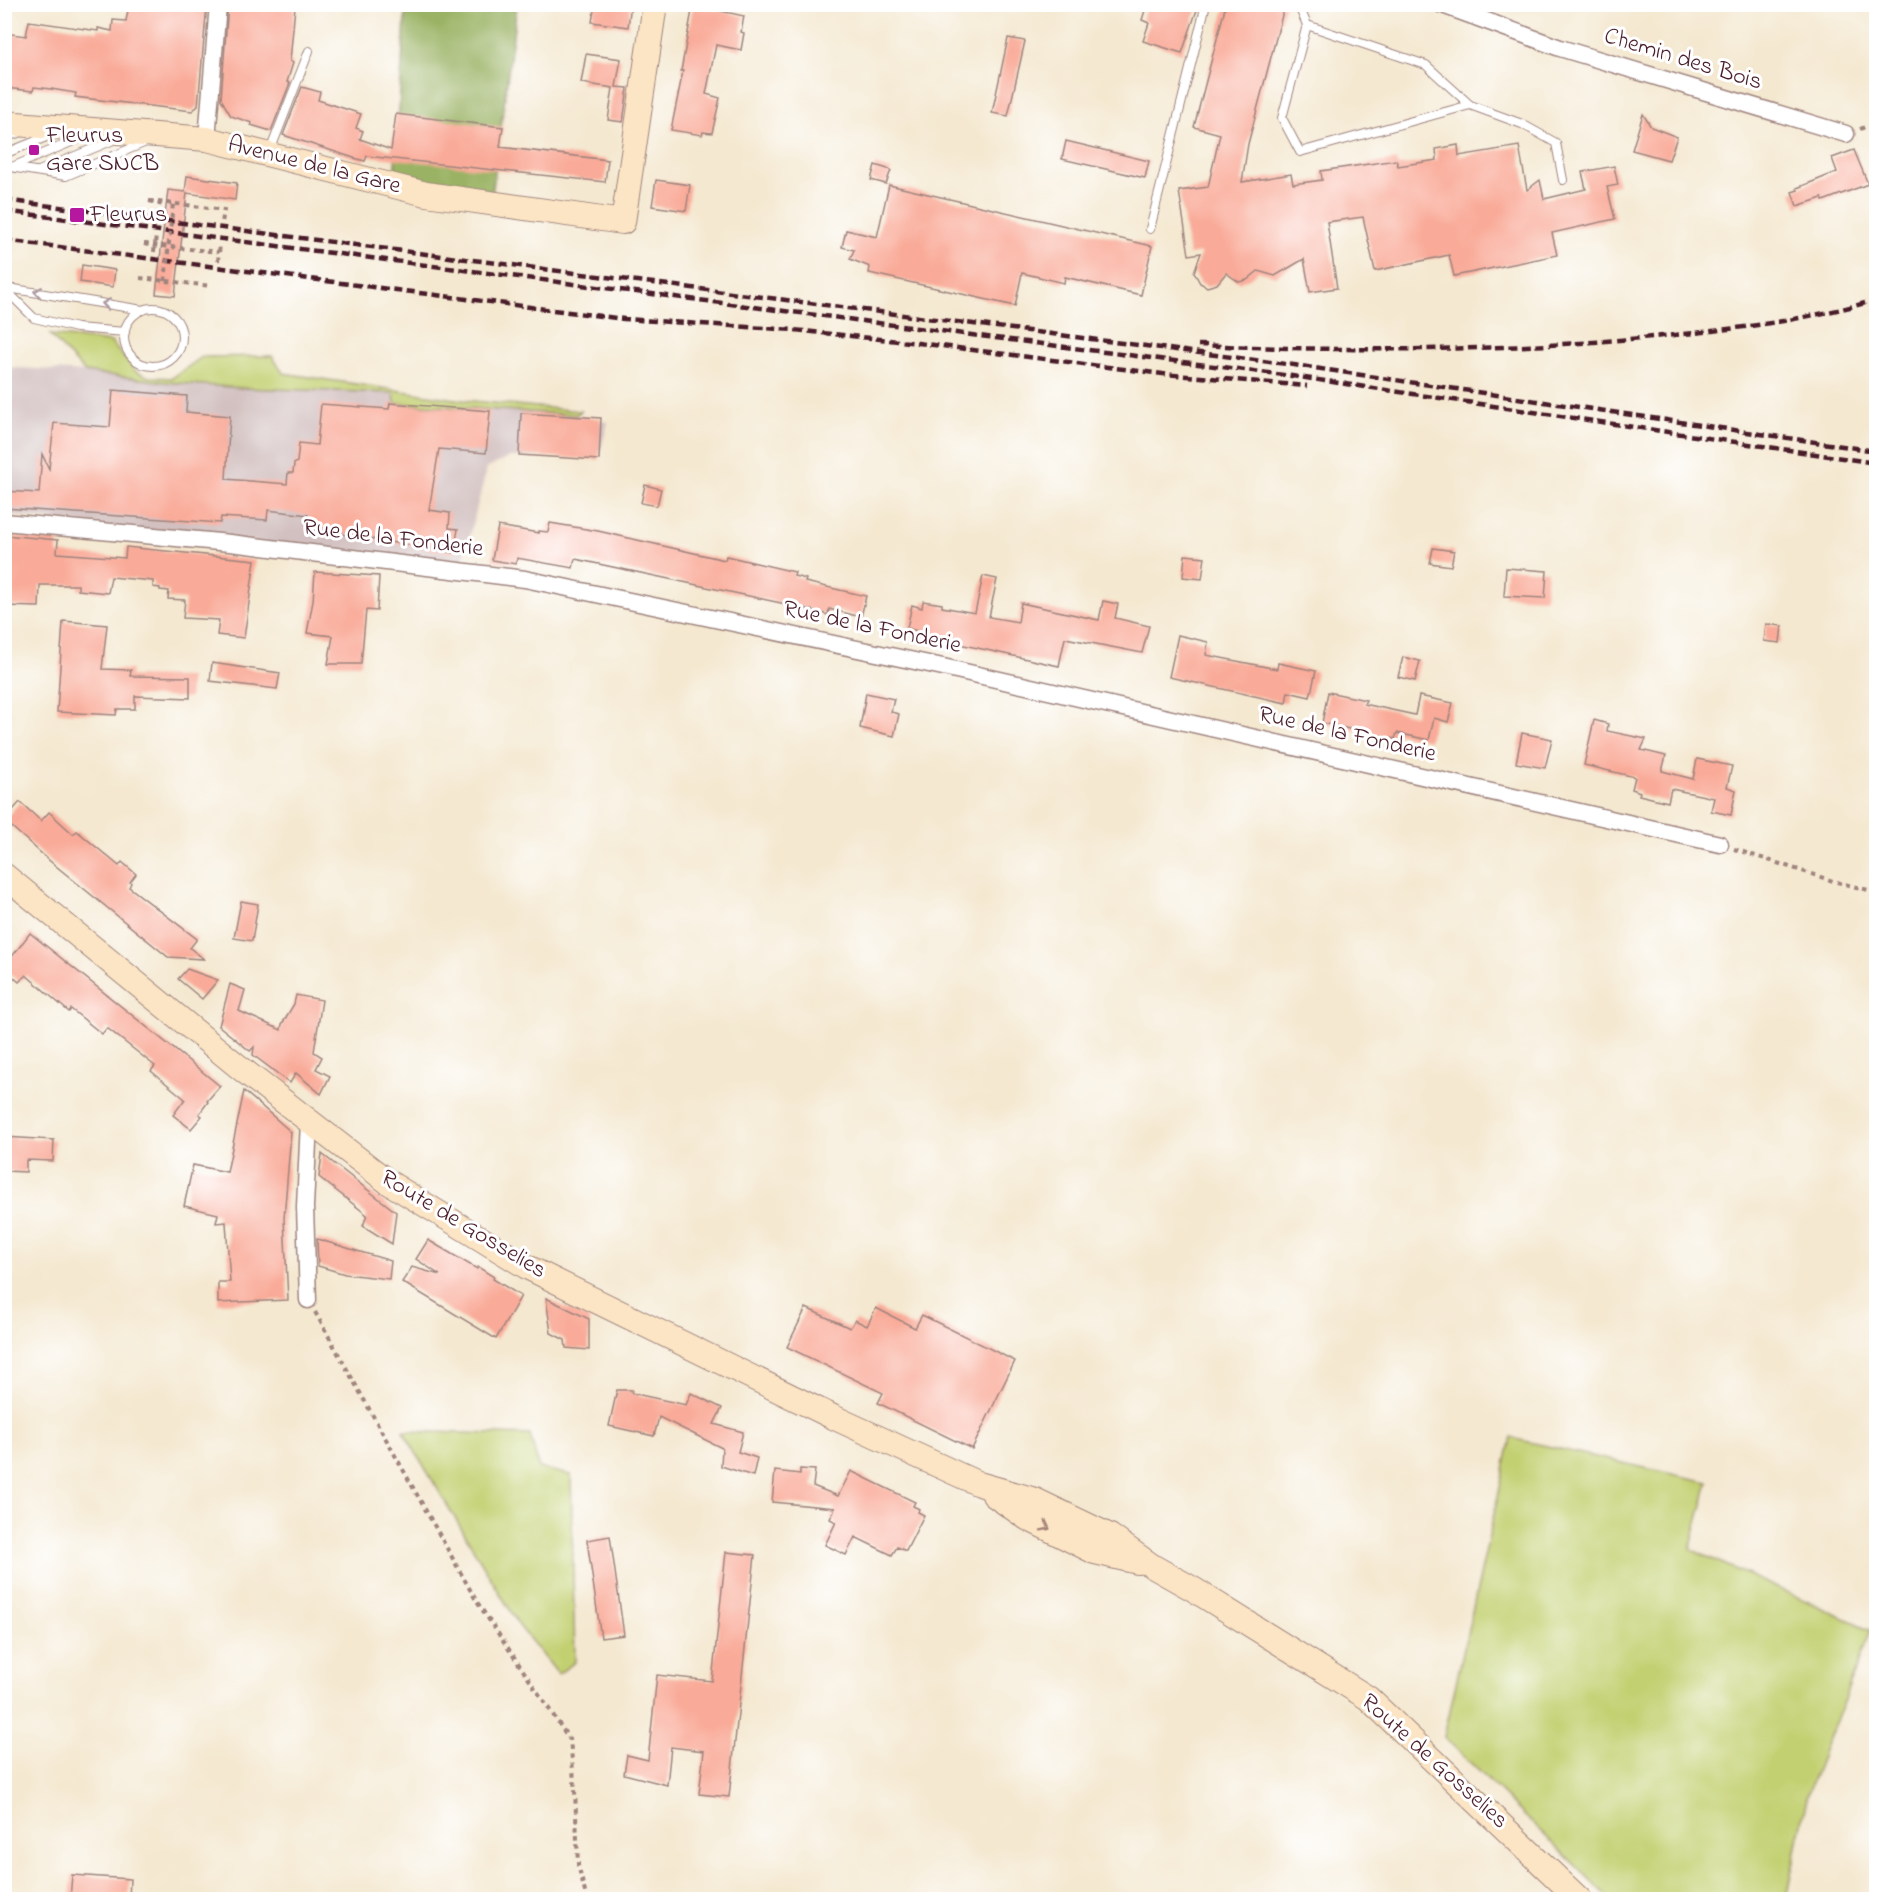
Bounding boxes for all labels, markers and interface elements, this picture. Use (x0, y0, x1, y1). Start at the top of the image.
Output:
street label: Chemin des Bois (1600, 19, 1766, 101)
place label: Fleurus Gare SNCB (45, 119, 159, 182)
street label: Avenue de la Gare (224, 128, 404, 204)
marker: Fleurus Gare SNCB (27, 143, 41, 157)
place label: Fleurus (89, 198, 167, 233)
marker: Fleurus (68, 206, 86, 224)
one-way arrow (33, 287, 42, 299)
one-way arrow (102, 298, 111, 310)
street label: Rue de la Fonderie (301, 511, 485, 567)
street label: Rue de la Fonderie (780, 592, 965, 664)
street label: Rue de la Fonderie (1255, 698, 1440, 773)
street label: Route de Gosselies (373, 1161, 553, 1289)
one-way arrow (1039, 1520, 1050, 1531)
street label: Route de Gosselies (1352, 1686, 1516, 1838)

